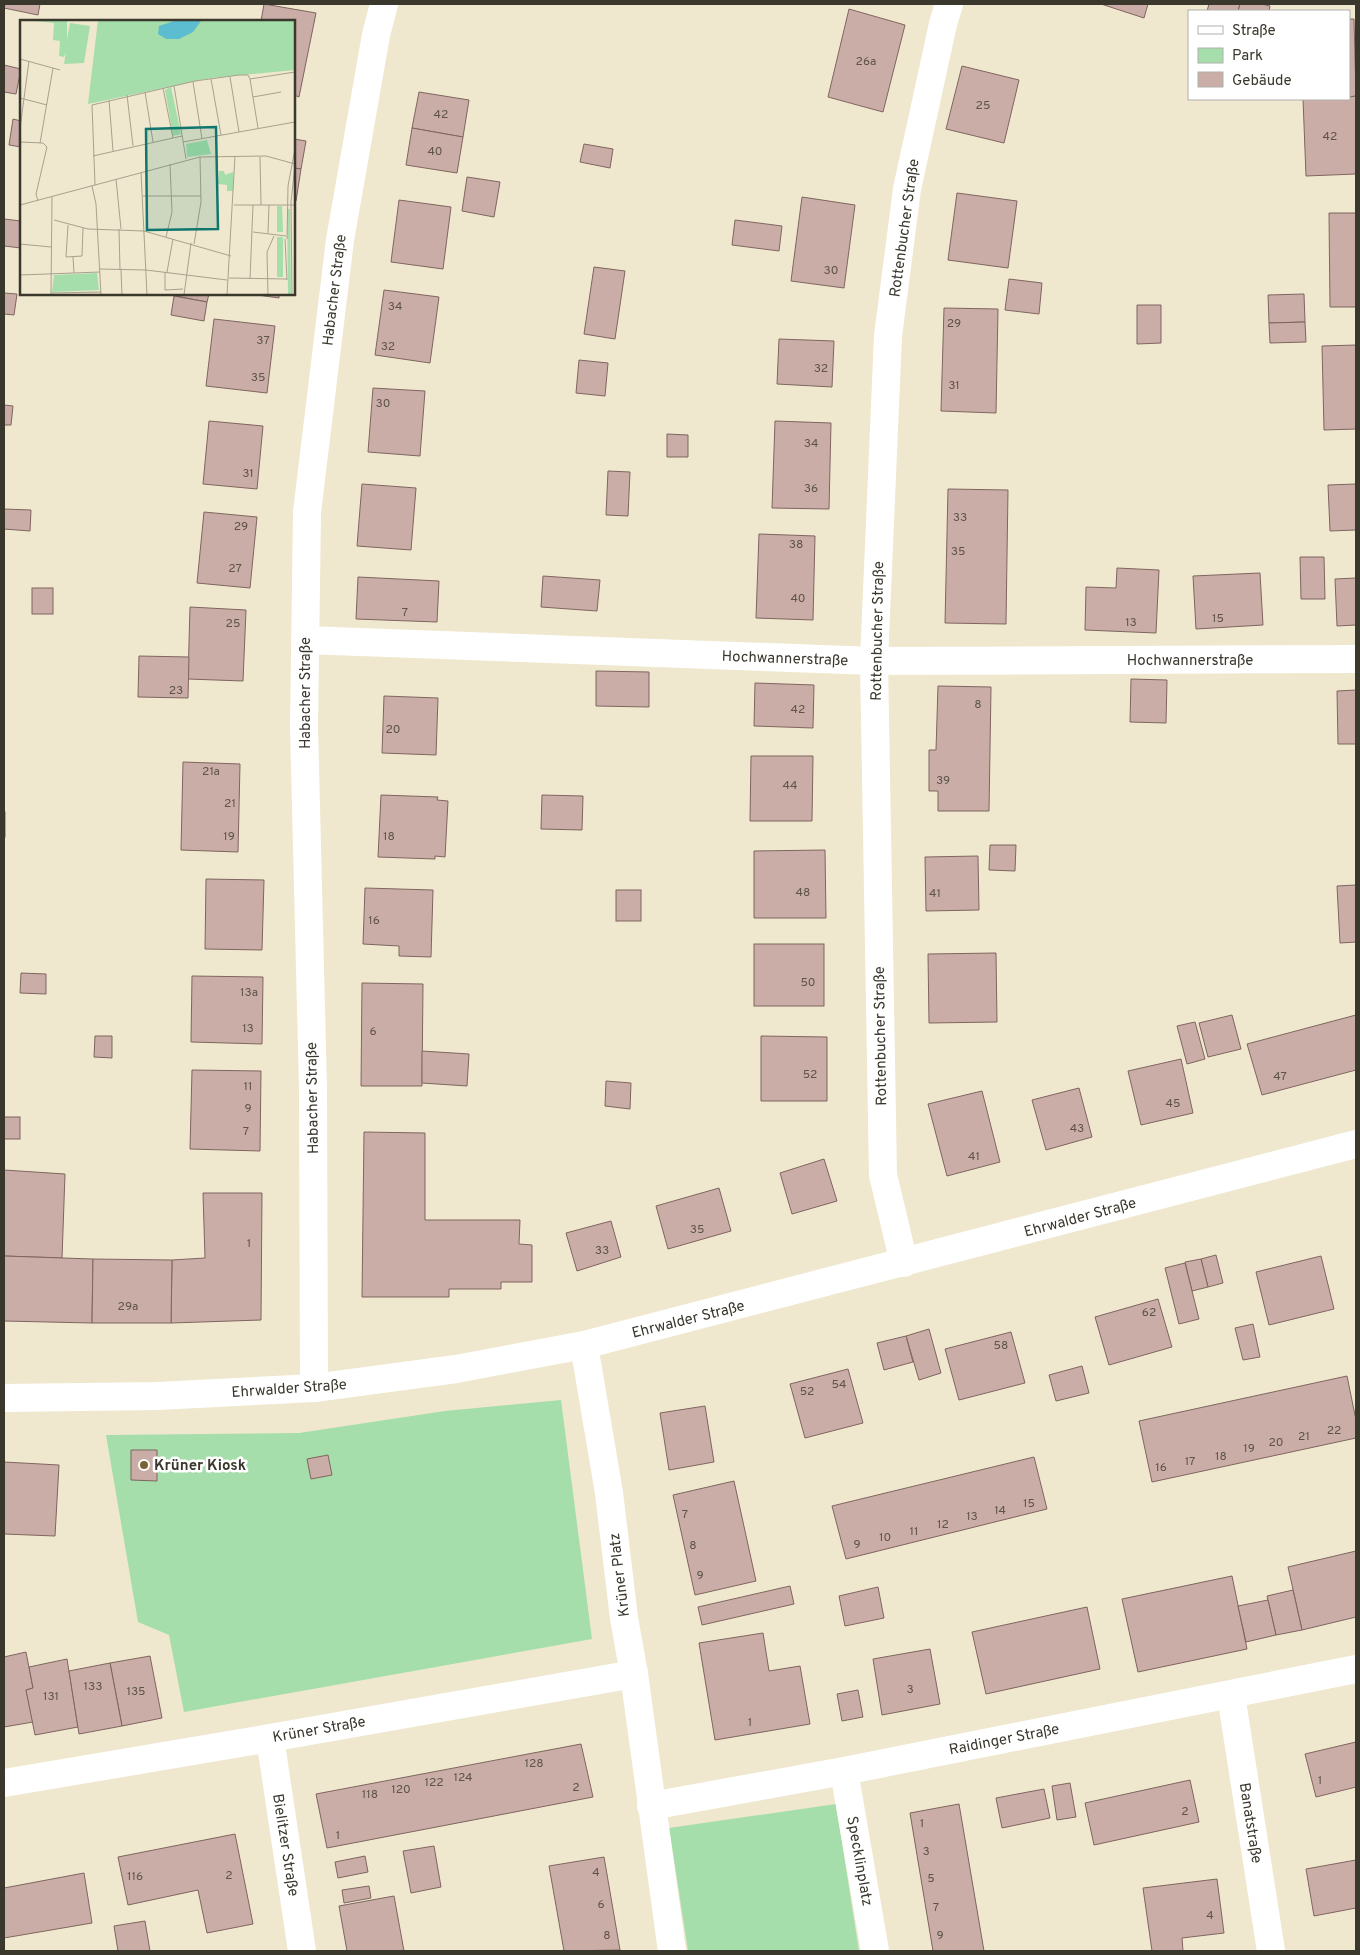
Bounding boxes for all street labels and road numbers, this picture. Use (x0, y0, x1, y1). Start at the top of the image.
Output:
street label: Rottenbucher Straße (886, 158, 925, 299)
street label: Habacher Straße (319, 233, 352, 347)
street label: Rottenbucher Straße (868, 561, 889, 701)
street label: Habacher Straße (297, 637, 316, 749)
street label: Hochwannerstraße (721, 648, 849, 671)
street label: Hochwannerstraße (1127, 652, 1253, 671)
street label: Rottenbucher Straße (871, 966, 892, 1106)
street label: Habacher Straße (303, 1042, 324, 1154)
street label: Ehrwalder Straße (1022, 1194, 1139, 1243)
street label: Ehrwalder Straße (630, 1297, 747, 1344)
street label: Ehrwalder Straße (231, 1376, 347, 1403)
street label: Krüner Platz (606, 1532, 635, 1618)
street label: Krüner Straße (271, 1713, 367, 1748)
street label: Raidinger Straße (947, 1720, 1061, 1760)
street label: Banatstraße (1234, 1781, 1265, 1865)
street label: Bielitzer Straße (267, 1793, 302, 1898)
street label: Specklinplatz (841, 1815, 876, 1908)

